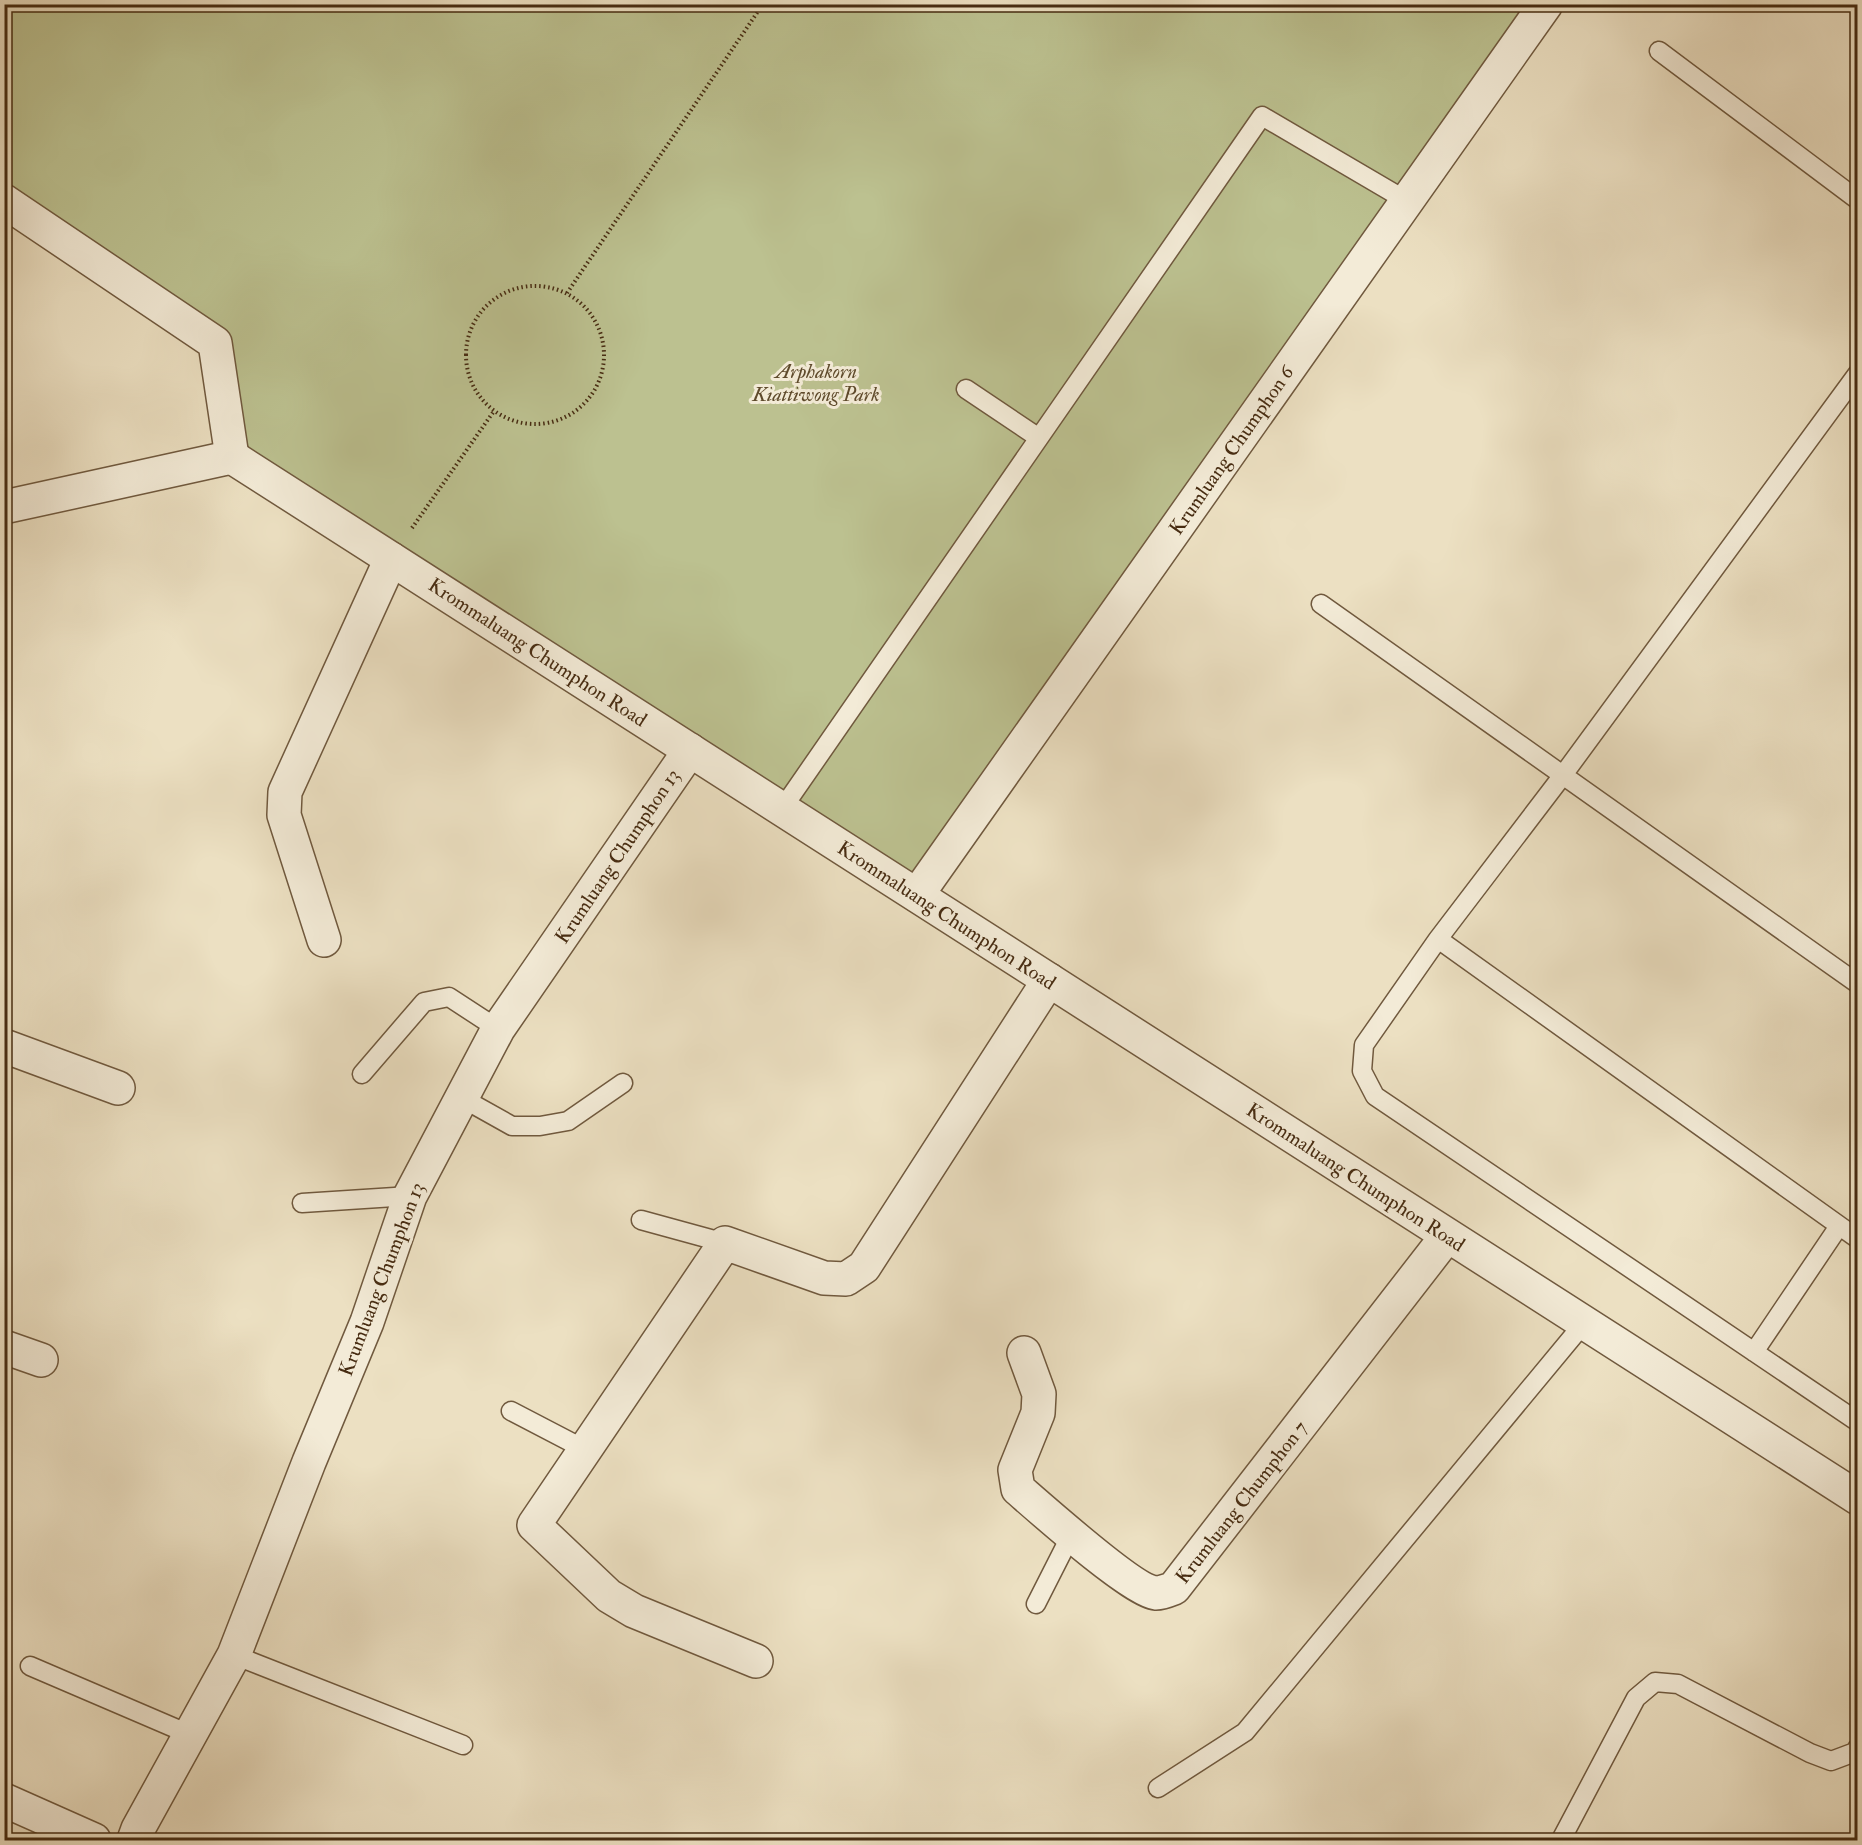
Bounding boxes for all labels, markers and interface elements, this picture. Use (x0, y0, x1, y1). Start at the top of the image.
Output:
park label: Arphakorn Kiattiwong Park (752, 359, 879, 407)
street label: Krumluang Chumphon 6 (1164, 360, 1301, 540)
street label: Krommaluang Chumphon Road (423, 572, 652, 733)
street label: Krumluang Chumphon 13 (550, 764, 686, 949)
street label: Krommaluang Chumphon Road (832, 835, 1061, 996)
street label: Krommaluang Chumphon Road (1241, 1097, 1470, 1258)
street label: Krumluang Chumphon 13 (333, 1179, 431, 1380)
street label: Krumluang Chumphon 7 (1170, 1416, 1314, 1589)

